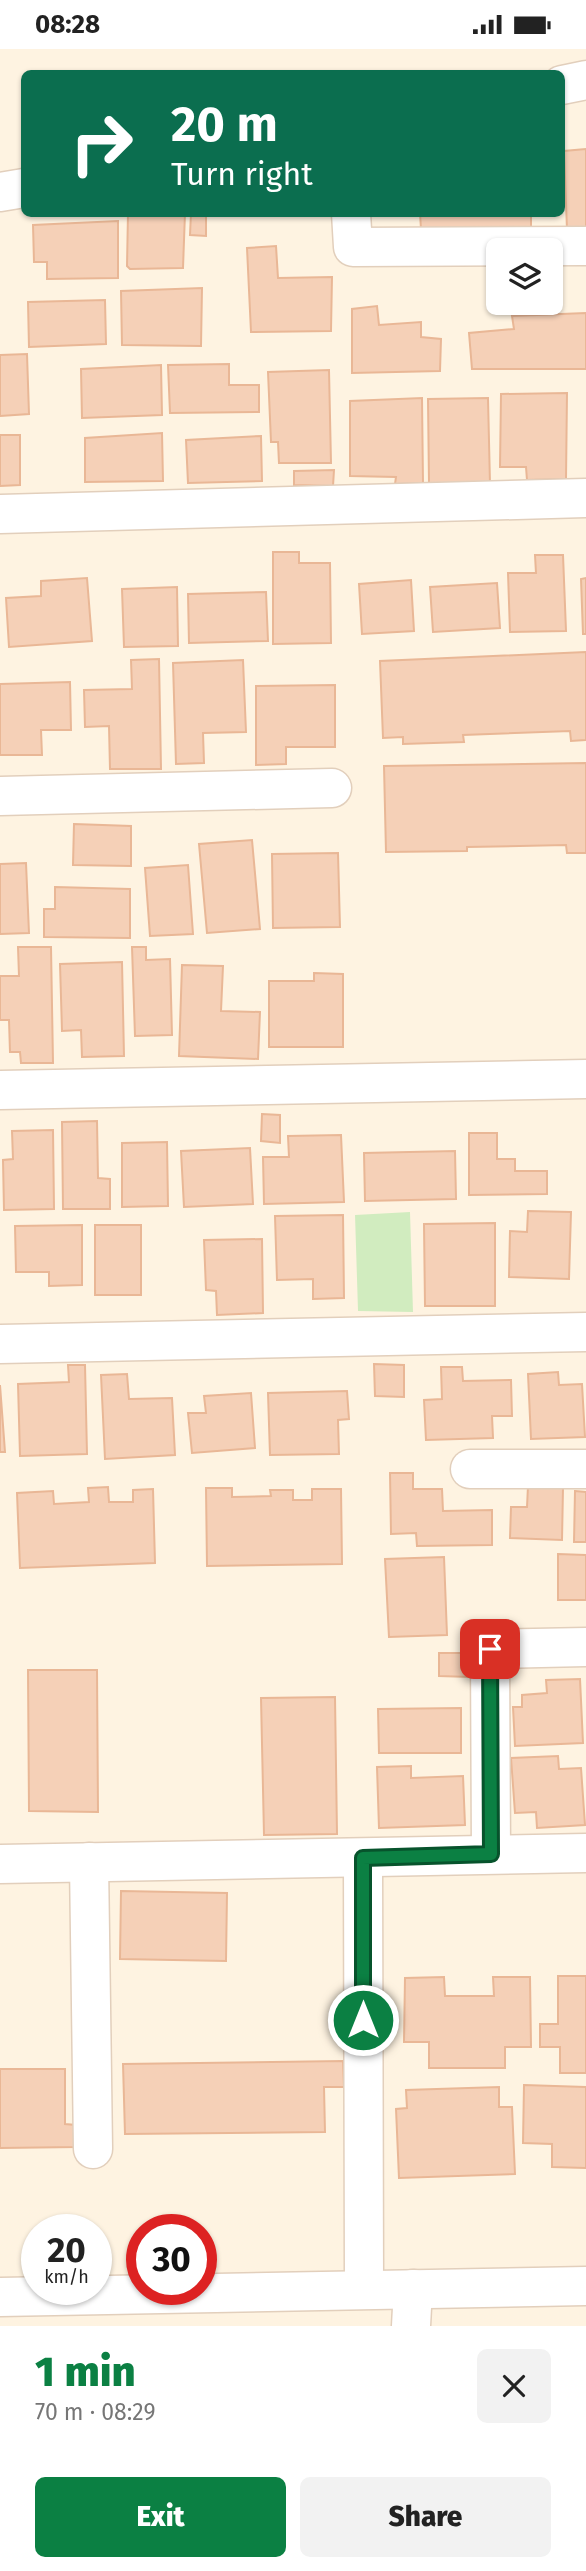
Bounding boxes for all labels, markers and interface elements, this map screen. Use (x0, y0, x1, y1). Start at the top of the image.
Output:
text: 08:28 (35, 9, 100, 40)
text: 20 m (171, 95, 278, 154)
icon: right (56, 98, 147, 189)
text: Turn right (171, 155, 313, 193)
map controls (486, 238, 563, 315)
button: layers (486, 238, 563, 315)
pin (460, 1619, 520, 1679)
icon: arrive (471, 1630, 509, 1668)
position arrow (326, 1983, 400, 2057)
speed limit sign: 30 (126, 2214, 217, 2305)
text: 20 (47, 2229, 86, 2271)
text: km/h (44, 2266, 89, 2288)
text: 1 min (35, 2347, 136, 2397)
button: close (477, 2349, 551, 2423)
text: 70 m · 08:29 (35, 2398, 156, 2426)
button: Exit (35, 2477, 286, 2557)
button: Share (300, 2477, 551, 2557)

